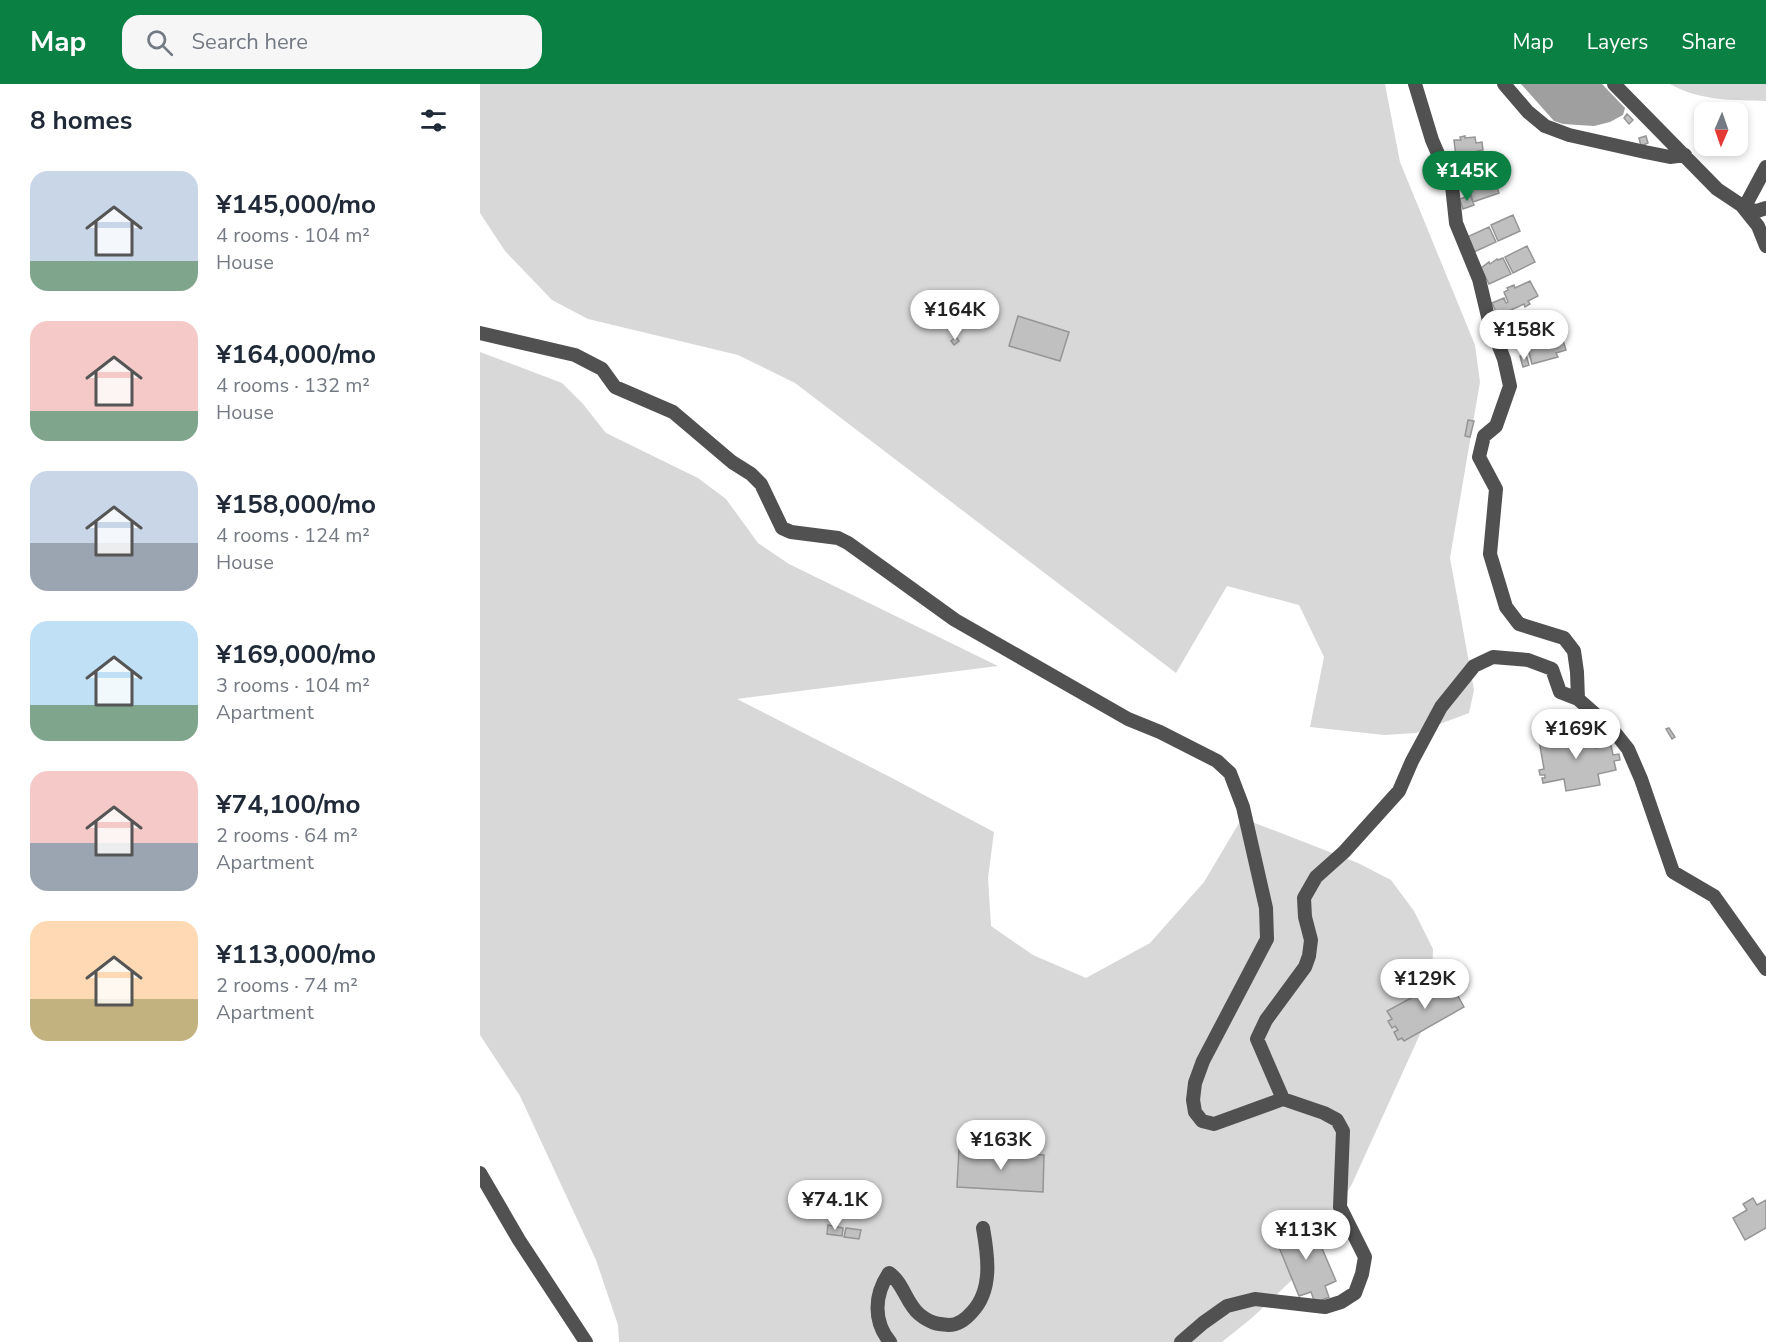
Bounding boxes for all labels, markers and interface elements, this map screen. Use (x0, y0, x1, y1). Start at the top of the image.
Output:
search box (122, 15, 542, 69)
text: Map (30, 23, 86, 61)
icon: search (143, 26, 176, 59)
text: Search here (191, 27, 308, 57)
text: Map (1512, 28, 1554, 56)
text: Layers (1587, 28, 1648, 56)
text: Share (1681, 28, 1736, 56)
north arrow (1694, 102, 1748, 156)
map controls (1694, 102, 1748, 156)
text: 8 homes (30, 103, 132, 138)
icon: filters (417, 104, 450, 137)
pin: ¥145K (1425, 151, 1509, 202)
text: ¥145K (1436, 157, 1498, 184)
text: ¥145,000/mo (216, 187, 376, 222)
icon: home (78, 195, 150, 267)
text: 4 rooms · 104 m² (216, 222, 370, 249)
text: House (216, 249, 274, 276)
pin: ¥164K (913, 290, 997, 341)
text: ¥164K (924, 296, 986, 323)
pin: ¥158K (1482, 310, 1566, 361)
text: ¥158K (1493, 316, 1555, 343)
text: ¥164,000/mo (216, 337, 376, 372)
icon: home (78, 345, 150, 417)
text: 4 rooms · 132 m² (216, 372, 370, 399)
text: House (216, 399, 274, 426)
text: ¥158,000/mo (216, 487, 376, 522)
icon: home (78, 495, 150, 567)
text: 4 rooms · 124 m² (216, 522, 370, 549)
text: House (216, 549, 274, 576)
text: ¥169,000/mo (216, 637, 376, 672)
icon: home (78, 645, 150, 717)
text: 3 rooms · 104 m² (216, 672, 370, 699)
text: Apartment (216, 699, 314, 726)
pin: ¥169K (1534, 709, 1618, 760)
text: ¥169K (1545, 715, 1607, 742)
text: ¥74,100/mo (216, 787, 360, 822)
icon: home (78, 795, 150, 867)
text: 2 rooms · 64 m² (216, 822, 358, 849)
text: Apartment (216, 849, 314, 876)
text: ¥113,000/mo (216, 937, 376, 972)
icon: home (78, 945, 150, 1017)
pin: ¥129K (1383, 959, 1467, 1010)
text: ¥129K (1394, 965, 1456, 992)
text: 2 rooms · 74 m² (216, 972, 358, 999)
text: Apartment (216, 999, 314, 1026)
pin: ¥163K (959, 1120, 1043, 1171)
text: ¥163K (970, 1126, 1032, 1153)
pin: ¥74.1K (786, 1180, 884, 1231)
text: ¥74.1K (802, 1186, 868, 1213)
pin: ¥113K (1264, 1210, 1348, 1261)
text: ¥113K (1275, 1216, 1337, 1243)

